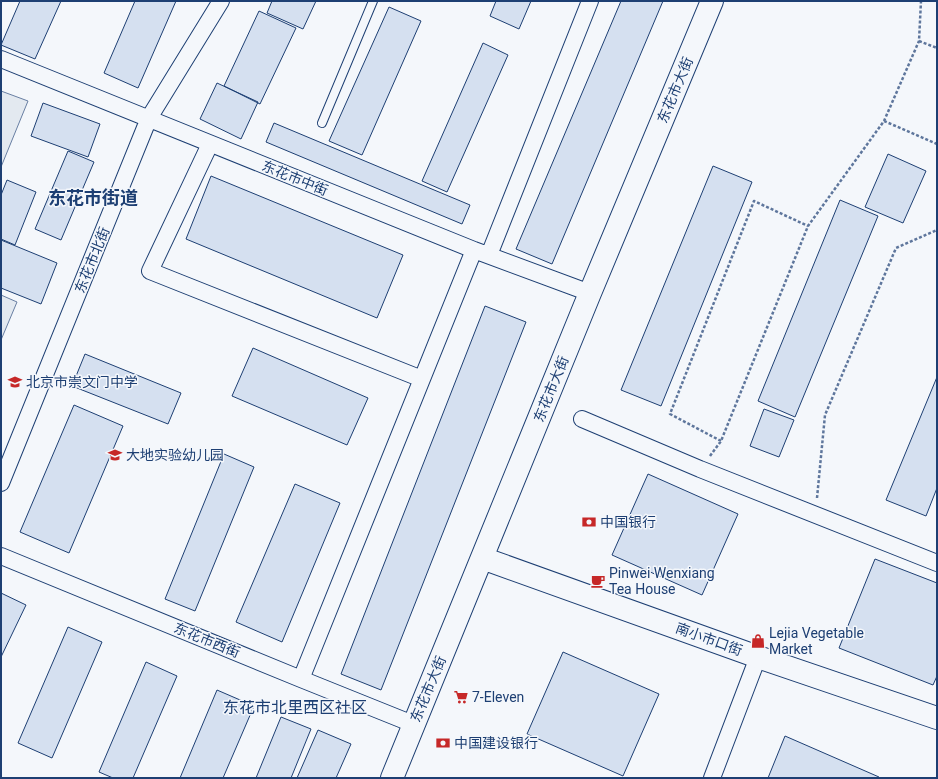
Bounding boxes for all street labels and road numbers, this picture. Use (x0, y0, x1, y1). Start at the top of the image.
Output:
street label: 东花市大街 (654, 55, 696, 125)
street label: 东花市中街 (260, 157, 330, 199)
street label: 东花市北街 (71, 225, 113, 295)
street label: 东花市大街 (530, 354, 572, 424)
street label: 东花市西街 (172, 619, 242, 661)
street label: 南小市口街 (673, 620, 745, 658)
street label: 东花市大街 (407, 654, 449, 724)

